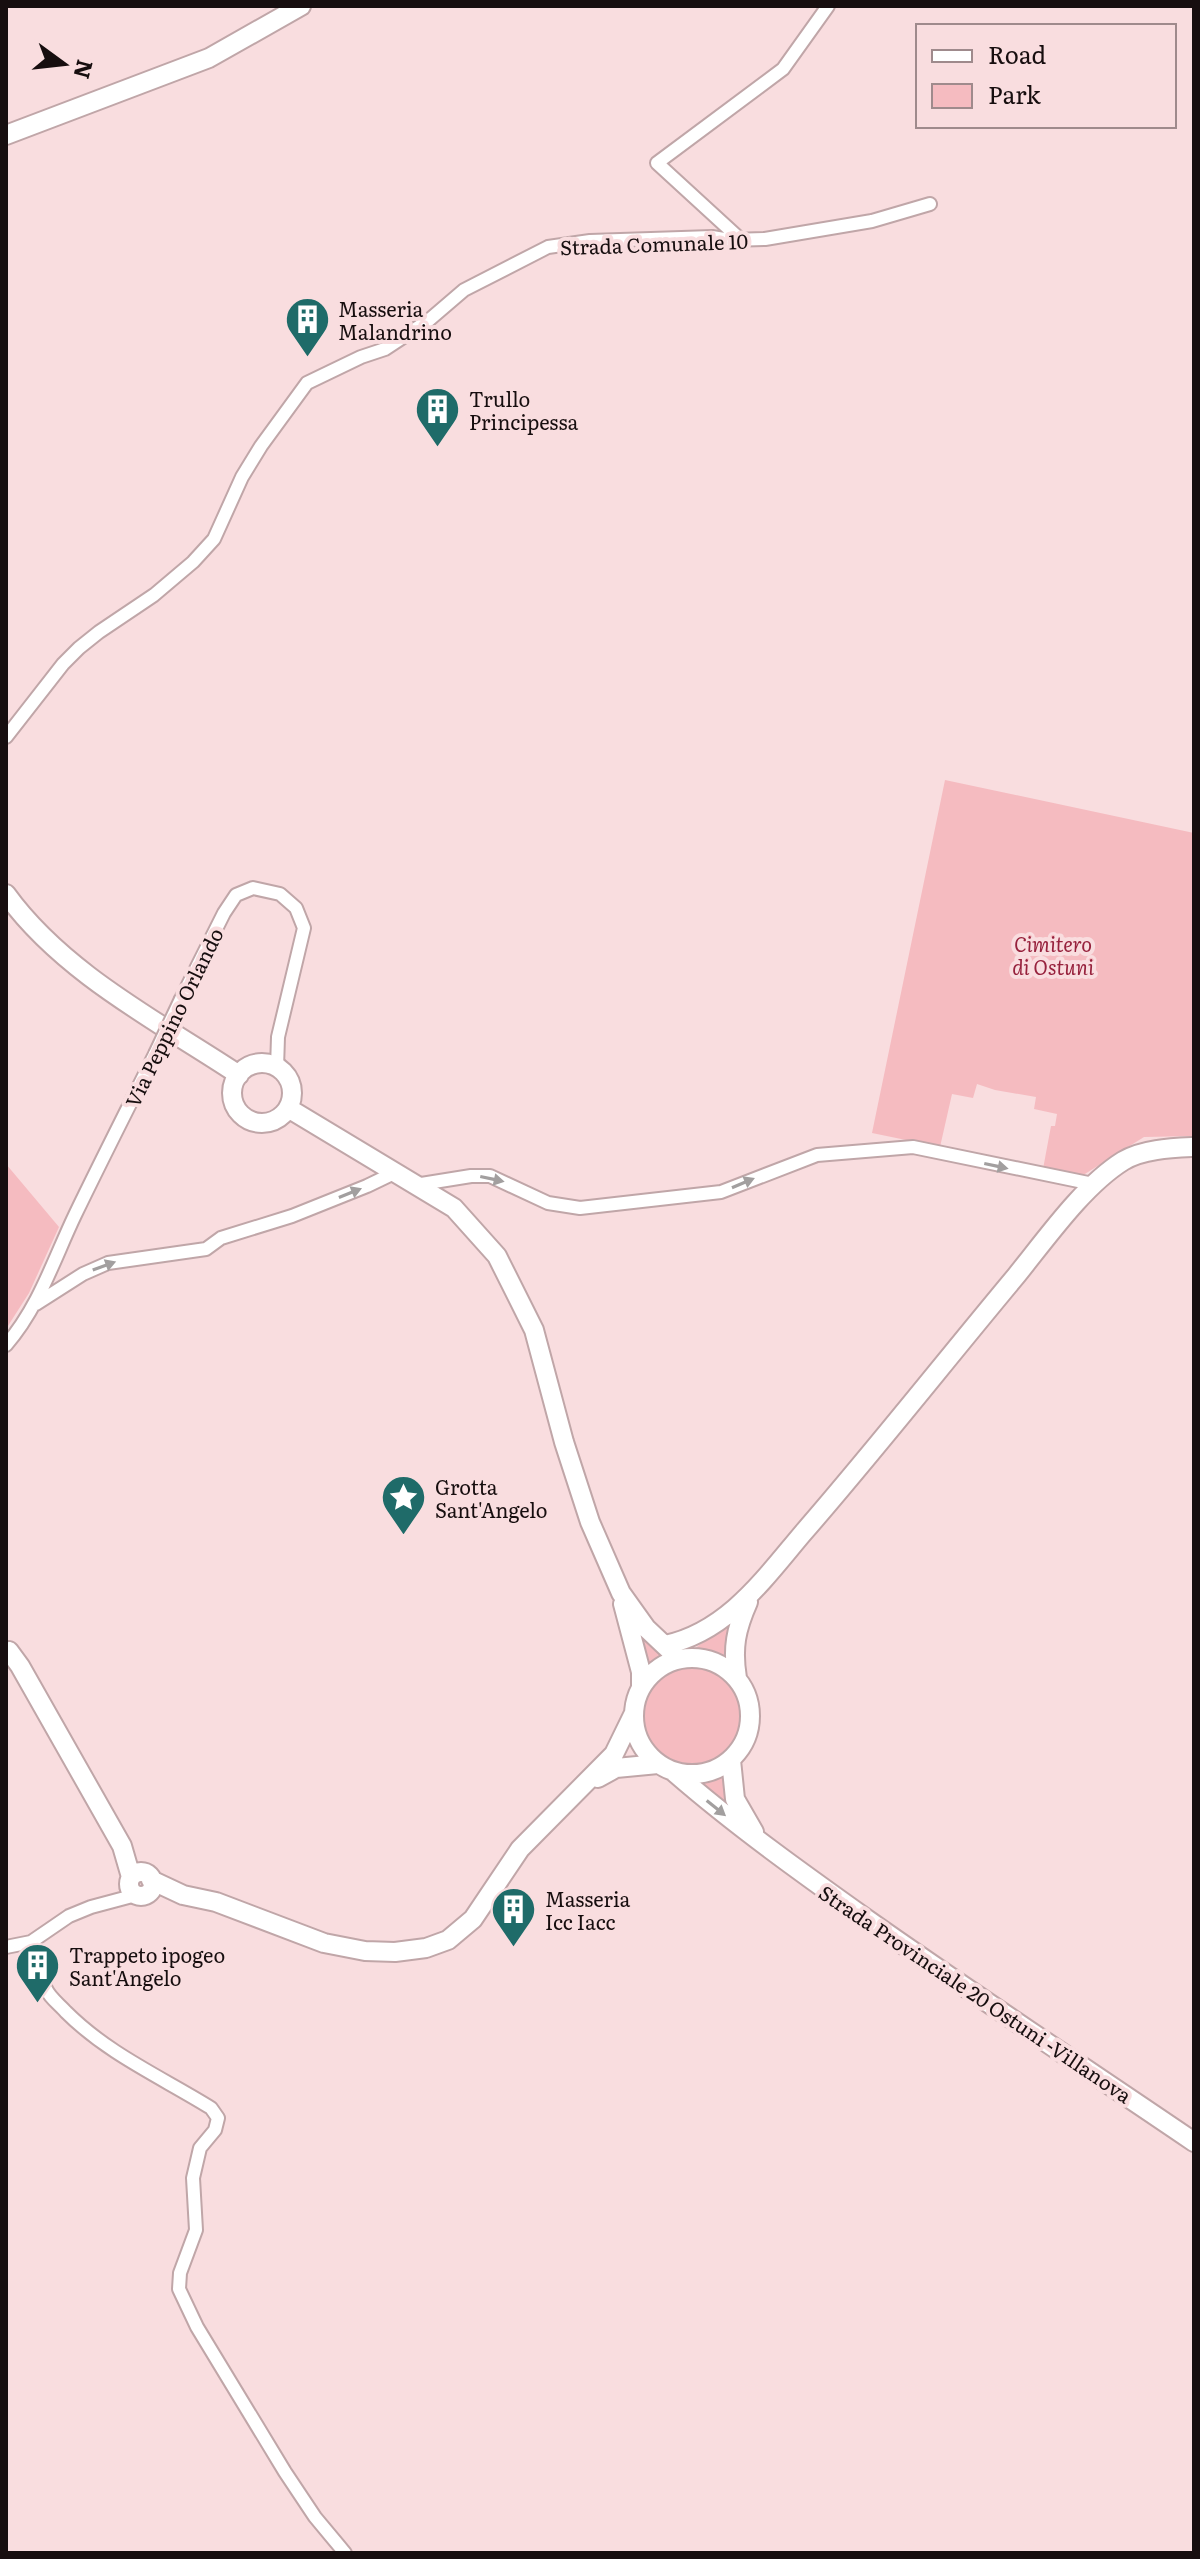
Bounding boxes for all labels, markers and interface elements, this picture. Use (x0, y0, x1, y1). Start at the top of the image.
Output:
north arrow (24, 24, 104, 104)
legend (916, 24, 1176, 128)
text: Road (988, 36, 1047, 71)
text: N (66, 56, 103, 83)
text: Park (988, 76, 1041, 111)
street label: Strada Comunale 10 (559, 225, 749, 261)
place label: Masseria Malandrino (338, 293, 452, 346)
building icon: Masseria Malandrino (283, 296, 331, 359)
place label: Trullo Principessa (469, 383, 578, 436)
building icon: Trullo Principessa (414, 385, 462, 448)
street label: Via Peppino Orlando (116, 922, 230, 1112)
park label: Cimitero di Ostuni (1012, 928, 1094, 981)
one-way arrow (983, 1160, 1008, 1172)
one-way arrow (479, 1173, 504, 1185)
one-way arrow (731, 1176, 755, 1189)
one-way arrow (338, 1186, 362, 1199)
one-way arrow (92, 1259, 116, 1272)
place label: Grotta Sant'Angelo (435, 1471, 548, 1524)
place icon: Grotta Sant'Angelo (380, 1473, 428, 1536)
one-way arrow (706, 1799, 726, 1816)
street label: Strada Provinciale 20 Ostuni -Villanova (814, 1877, 1139, 2109)
place label: Masseria Icc Iacc (545, 1883, 631, 1936)
building icon: Masseria Icc Iacc (490, 1885, 538, 1948)
place label: Trappeto ipogeo Sant'Angelo (69, 1939, 225, 1992)
building icon: Trappeto ipogeo Sant'Angelo (14, 1942, 62, 2005)

